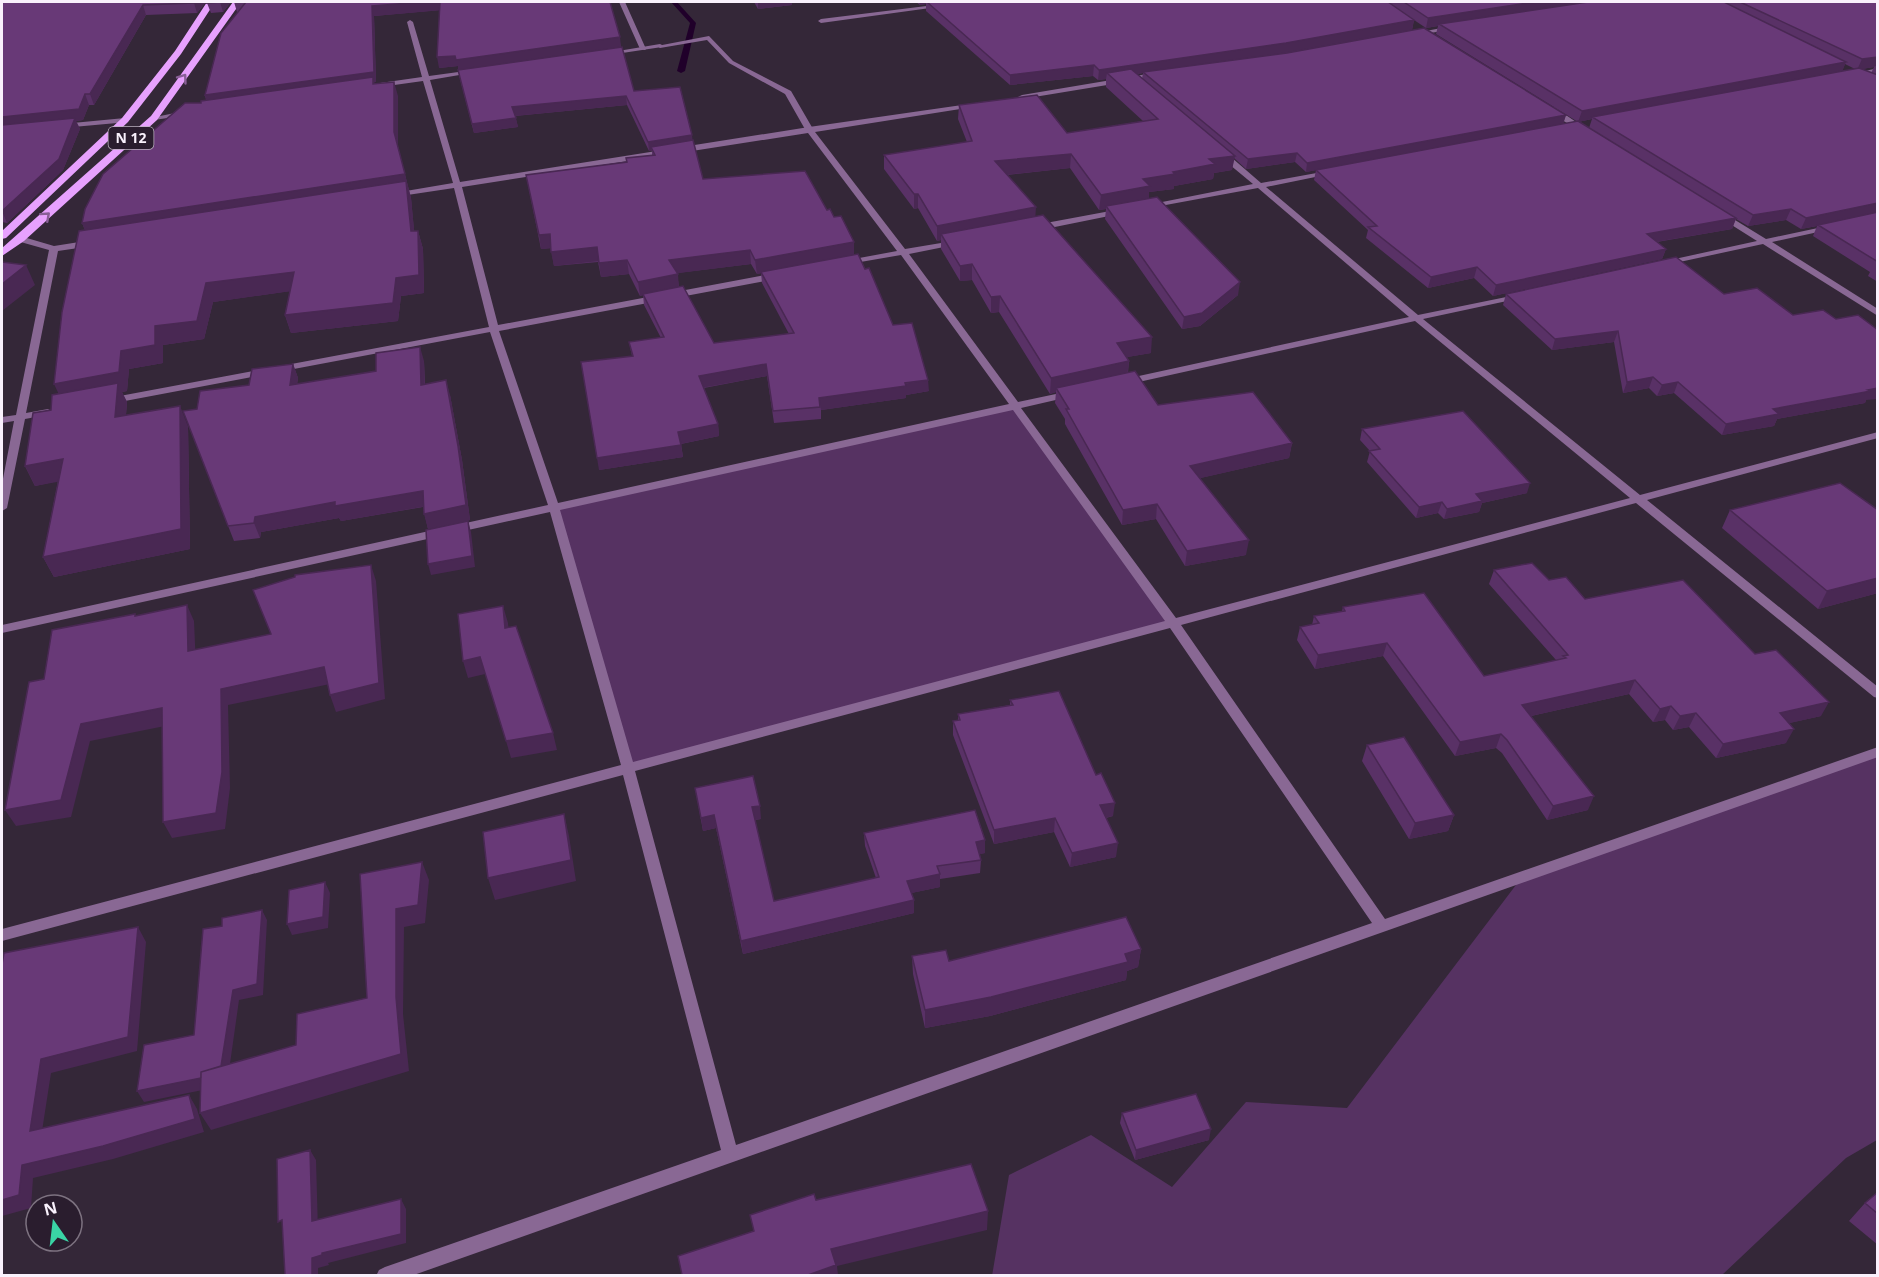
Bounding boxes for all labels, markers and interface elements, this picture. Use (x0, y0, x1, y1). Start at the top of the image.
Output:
one-way arrow (176, 73, 187, 84)
road number: N 12 (108, 127, 154, 149)
one-way arrow (39, 212, 50, 223)
north arrow (24, 1193, 84, 1253)
text: N (41, 1196, 59, 1221)

